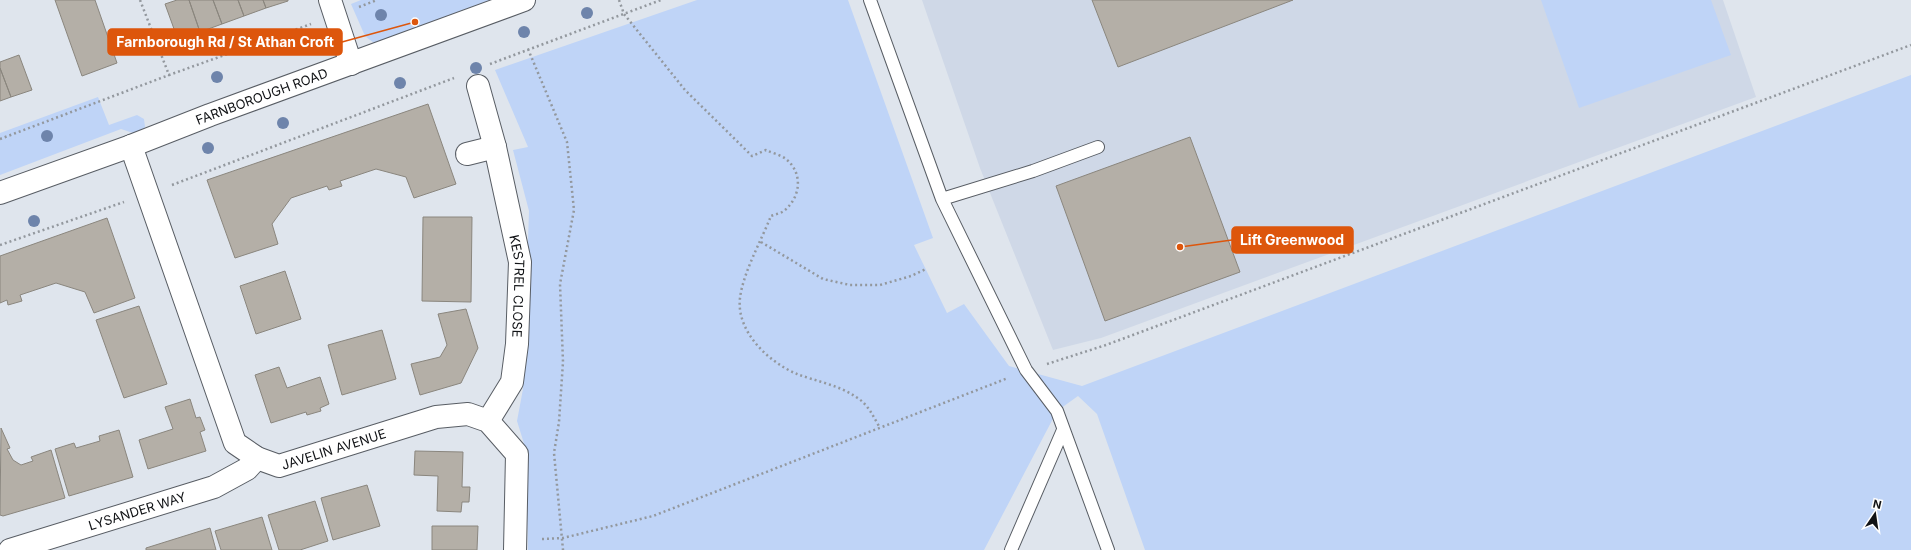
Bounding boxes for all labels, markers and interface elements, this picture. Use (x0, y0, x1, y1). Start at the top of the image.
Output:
callout: Farnborough Rd / St Athan Croft (108, 29, 342, 55)
text: Farnborough Rd / St Athan Croft (116, 33, 334, 50)
street label: FARNBOROUGH ROAD (193, 65, 330, 128)
callout: Lift Greenwood (1232, 227, 1353, 253)
text: Lift Greenwood (1240, 231, 1344, 248)
street label: KESTREL CLOSE (506, 233, 528, 338)
street label: JAVELIN AVENUE (279, 425, 388, 473)
street label: LYSANDER WAY (86, 488, 188, 533)
north arrow (1855, 494, 1895, 534)
text: N (1872, 496, 1883, 512)

